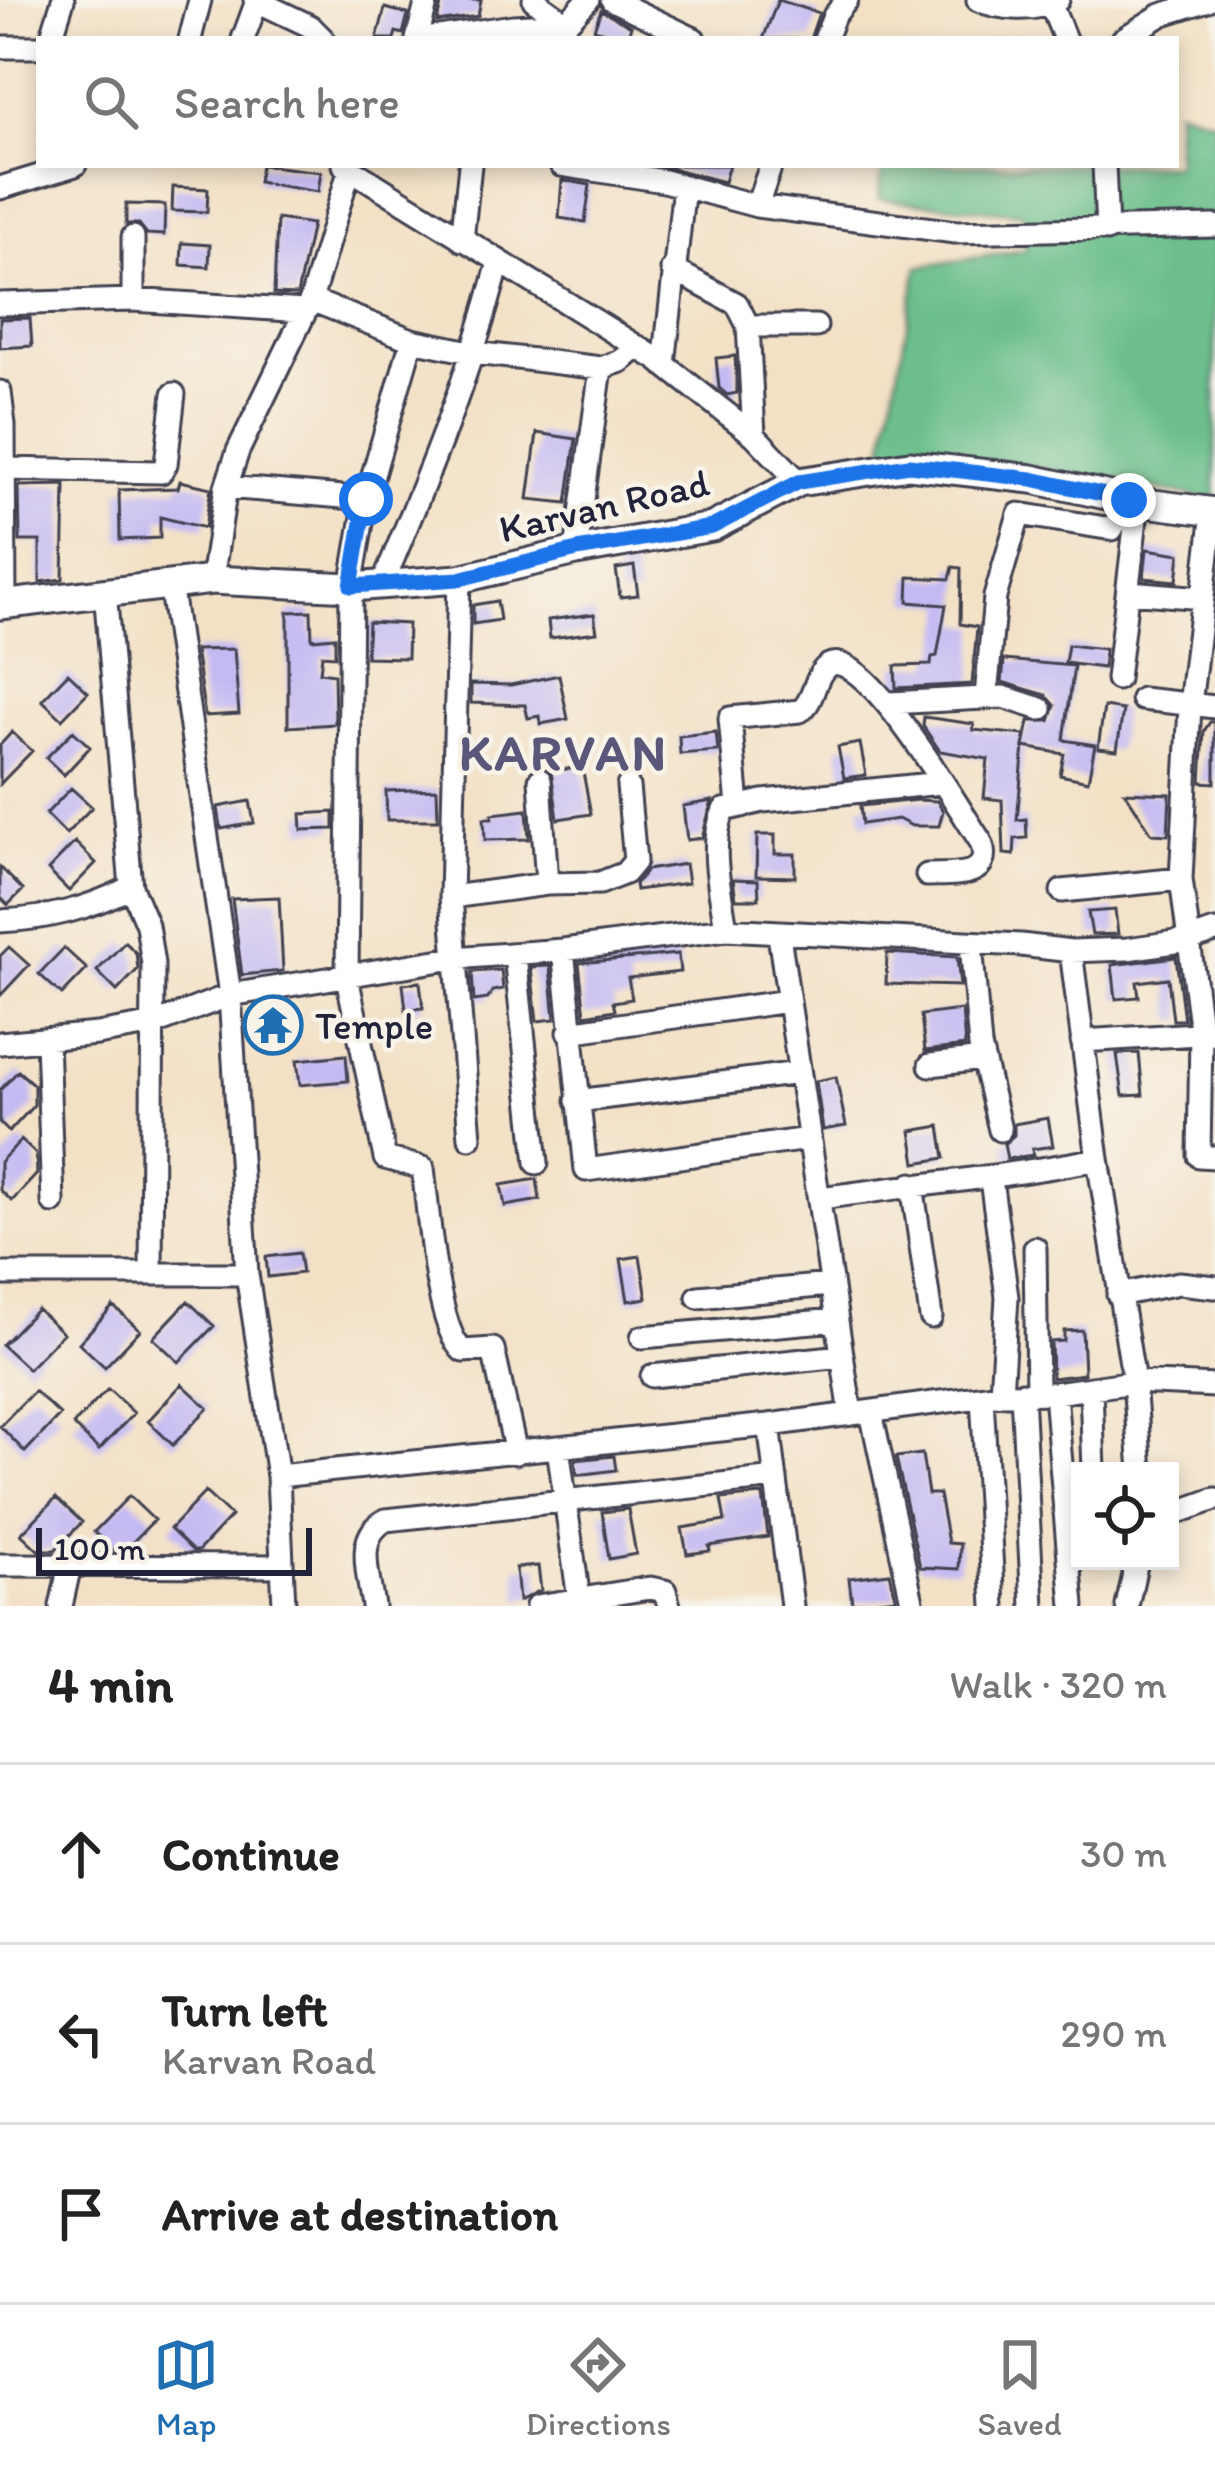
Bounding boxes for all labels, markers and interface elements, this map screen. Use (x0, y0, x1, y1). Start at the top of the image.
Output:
search box (36, 36, 1179, 168)
icon: search (78, 69, 144, 135)
text: Search here (174, 75, 400, 129)
street label: Karvan Road (495, 458, 714, 552)
route start (339, 472, 393, 526)
route end (1102, 473, 1156, 527)
district label: KARVAN (459, 722, 669, 783)
temple icon: Temple (242, 994, 304, 1056)
place label: Temple (315, 1002, 433, 1049)
map controls (1071, 1462, 1179, 1570)
button: locate (1071, 1462, 1179, 1570)
scale bar (36, 1522, 312, 1575)
text: 100 m (54, 1529, 145, 1568)
text: 4 min (48, 1654, 173, 1715)
text: Walk · 320 m (950, 1661, 1167, 1708)
icon: ahead (48, 1821, 114, 1887)
text: Continue (162, 1827, 340, 1881)
text: 30 m (1080, 1830, 1167, 1877)
text: Turn left (162, 1983, 328, 2037)
icon: left (48, 2001, 114, 2067)
text: 290 m (1060, 2010, 1167, 2057)
text: Karvan Road (162, 2037, 376, 2084)
icon: arrive (48, 2181, 114, 2247)
text: Arrive at destination (162, 2187, 558, 2241)
tab: Map (153, 2332, 219, 2443)
tab: Directions (526, 2332, 671, 2443)
tab: Saved (978, 2332, 1062, 2443)

